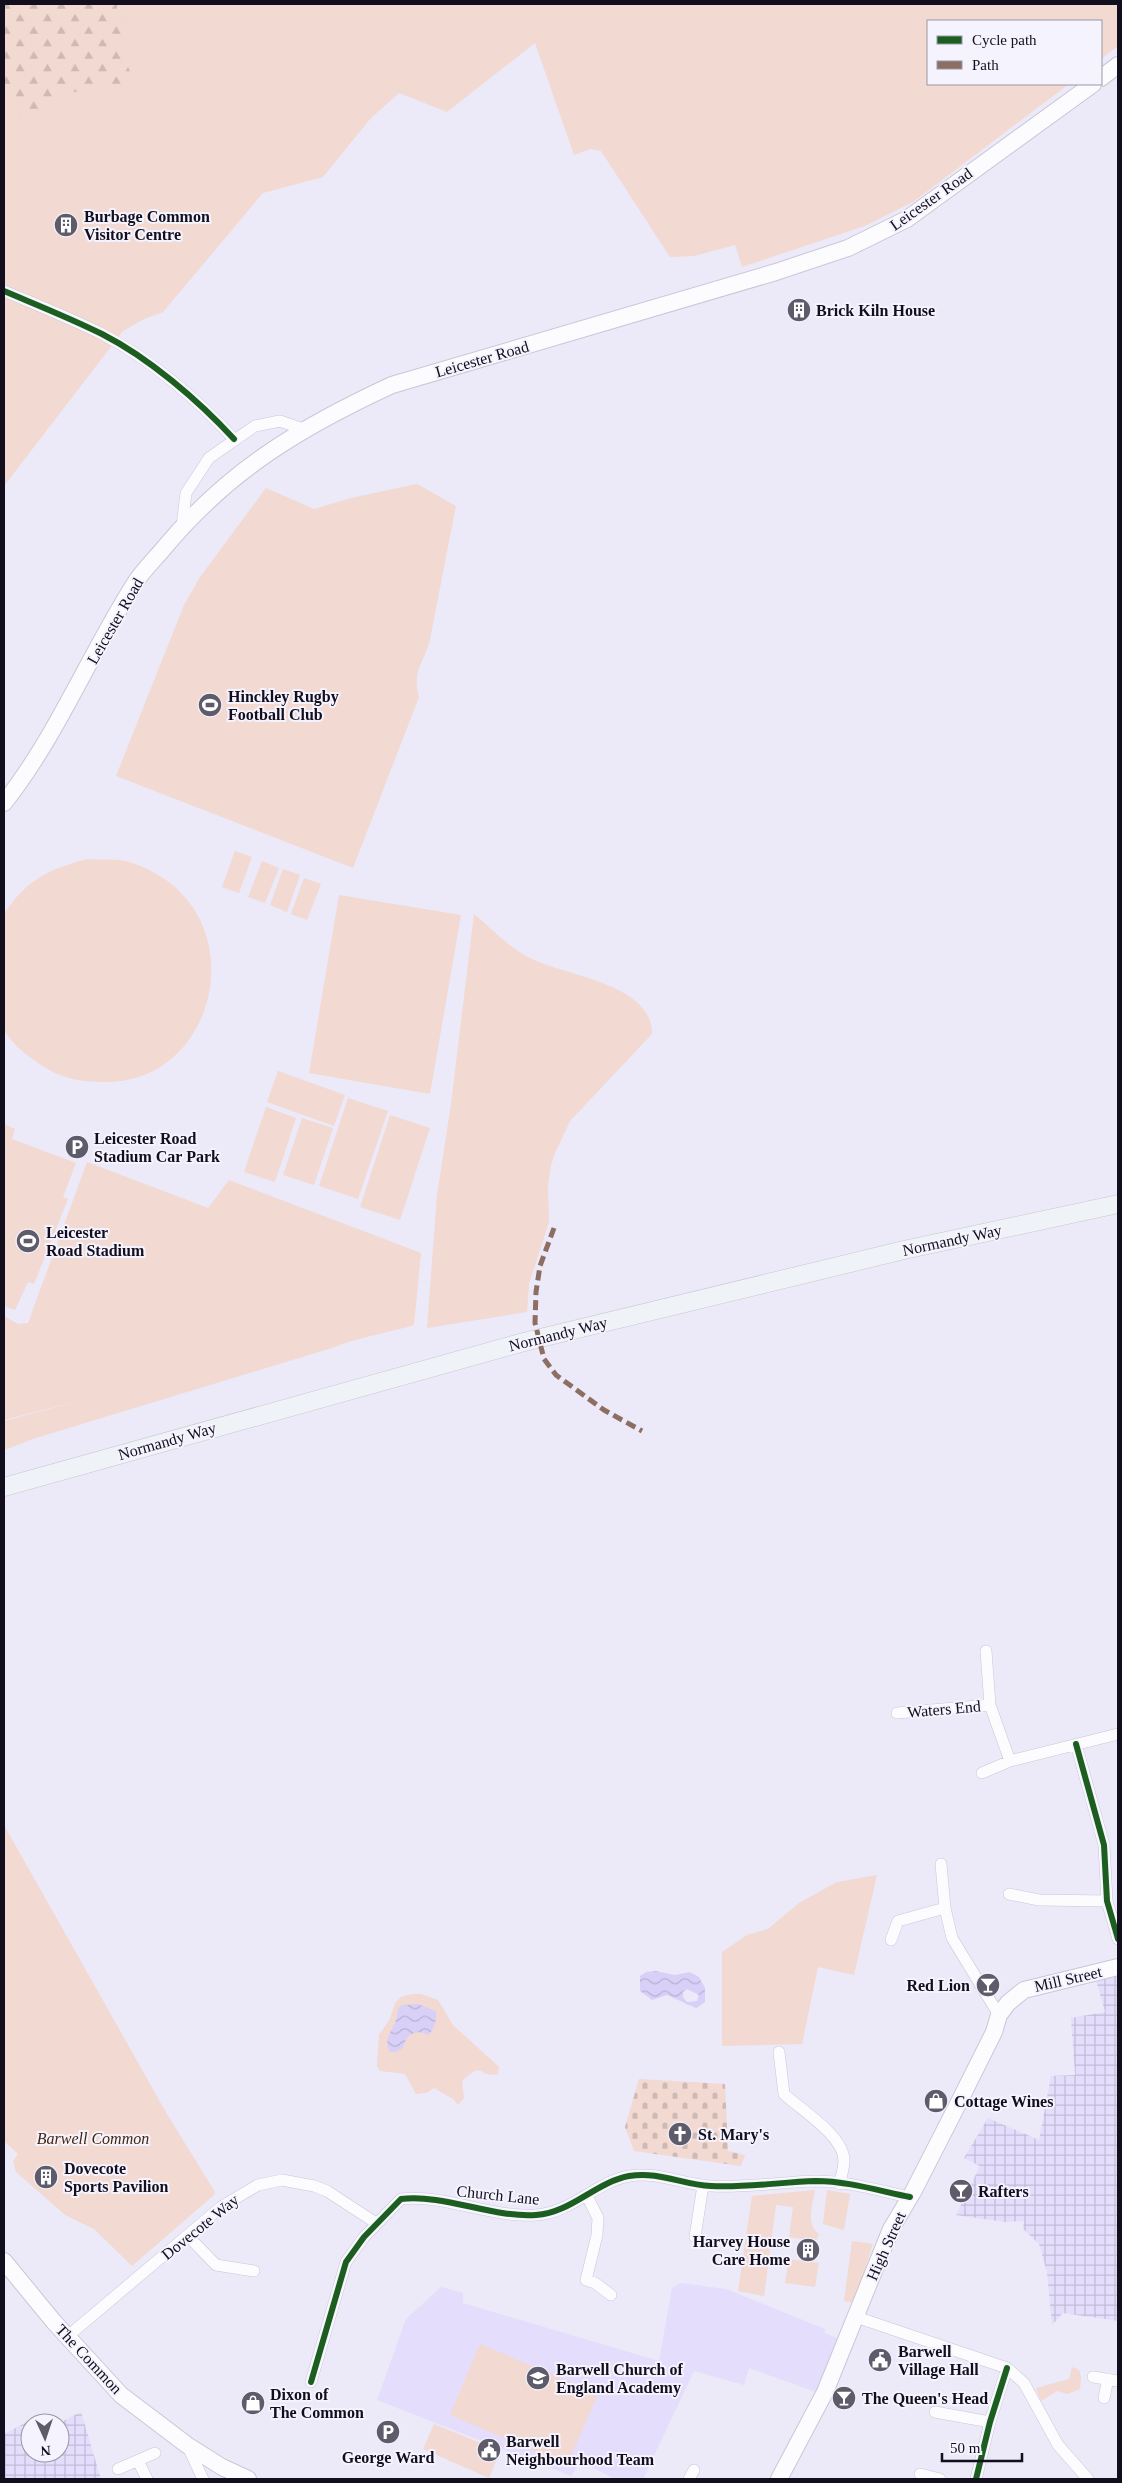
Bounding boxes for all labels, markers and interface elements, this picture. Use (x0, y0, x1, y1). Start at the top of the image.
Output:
legend (927, 20, 1102, 85)
text: Cycle path (972, 32, 1037, 48)
text: Path (972, 57, 999, 73)
street label: Leicester Road (887, 164, 975, 234)
place label: Burbage Common Visitor Centre (84, 208, 210, 243)
building icon: Burbage Common Visitor Centre (53, 212, 79, 238)
building icon: Brick Kiln House (786, 297, 812, 323)
place label: Brick Kiln House (816, 302, 935, 319)
street label: Leicester Road (433, 338, 531, 380)
street label: Leicester Road (84, 575, 146, 667)
place label: Hinckley Rugby Football Club (228, 688, 339, 723)
sports icon: Hinckley Rugby Football Club (197, 692, 223, 718)
place label: Leicester Road Stadium Car Park (94, 1130, 220, 1165)
parking icon: Leicester Road Stadium Car Park (64, 1134, 90, 1160)
street label: Normandy Way (901, 1221, 1003, 1260)
place label: Leicester Road Stadium (46, 1224, 145, 1259)
sports icon: Leicester Road Stadium (15, 1228, 41, 1254)
street label: Normandy Way (507, 1314, 609, 1355)
street label: Normandy Way (116, 1419, 218, 1464)
street label: Waters End (907, 1697, 981, 1721)
street label: Mill Street (1033, 1963, 1104, 1995)
bar icon: Red Lion (975, 1972, 1001, 1998)
place label: Red Lion (906, 1977, 970, 1994)
shop icon: Cottage Wines (923, 2088, 949, 2114)
place label: Cottage Wines (954, 2093, 1053, 2111)
church icon: St. Mary's (667, 2121, 693, 2147)
place label: St. Mary's (698, 2126, 769, 2144)
park label: Barwell Common (37, 2130, 149, 2147)
place label: Dovecote Sports Pavilion (64, 2160, 169, 2196)
building icon: Dovecote Sports Pavilion (33, 2164, 59, 2190)
bar icon: Rafters (948, 2178, 974, 2204)
street label: Church Lane (456, 2182, 540, 2208)
place label: Rafters (978, 2183, 1029, 2200)
street label: Dovecote Way (158, 2191, 242, 2264)
street label: High Street (863, 2209, 910, 2283)
place label: Harvey House Care Home (693, 2233, 790, 2268)
building icon: Harvey House Care Home (795, 2237, 821, 2263)
street label: The Common (53, 2321, 125, 2397)
place label: Barwell Village Hall (898, 2343, 979, 2379)
public building icon: Barwell Village Hall (867, 2347, 893, 2373)
place label: Barwell Church of England Academy (556, 2361, 683, 2397)
school or university icon: Barwell Church of England Academy (525, 2365, 551, 2391)
bar icon: The Queen's Head (831, 2385, 857, 2411)
place label: Dixon of The Common (270, 2386, 364, 2421)
shop icon: Dixon of The Common (240, 2390, 266, 2416)
place label: The Queen's Head (862, 2390, 988, 2407)
north arrow (20, 2413, 70, 2463)
parking icon: George Ward (375, 2419, 401, 2445)
scale bar (942, 2430, 1022, 2462)
place label: Barwell Neighbourhood Team (506, 2433, 655, 2469)
public building icon: Barwell Neighbourhood Team (476, 2437, 502, 2463)
text: 50 m (950, 2440, 981, 2456)
text: N (40, 2443, 51, 2458)
place label: George Ward (342, 2449, 434, 2467)

